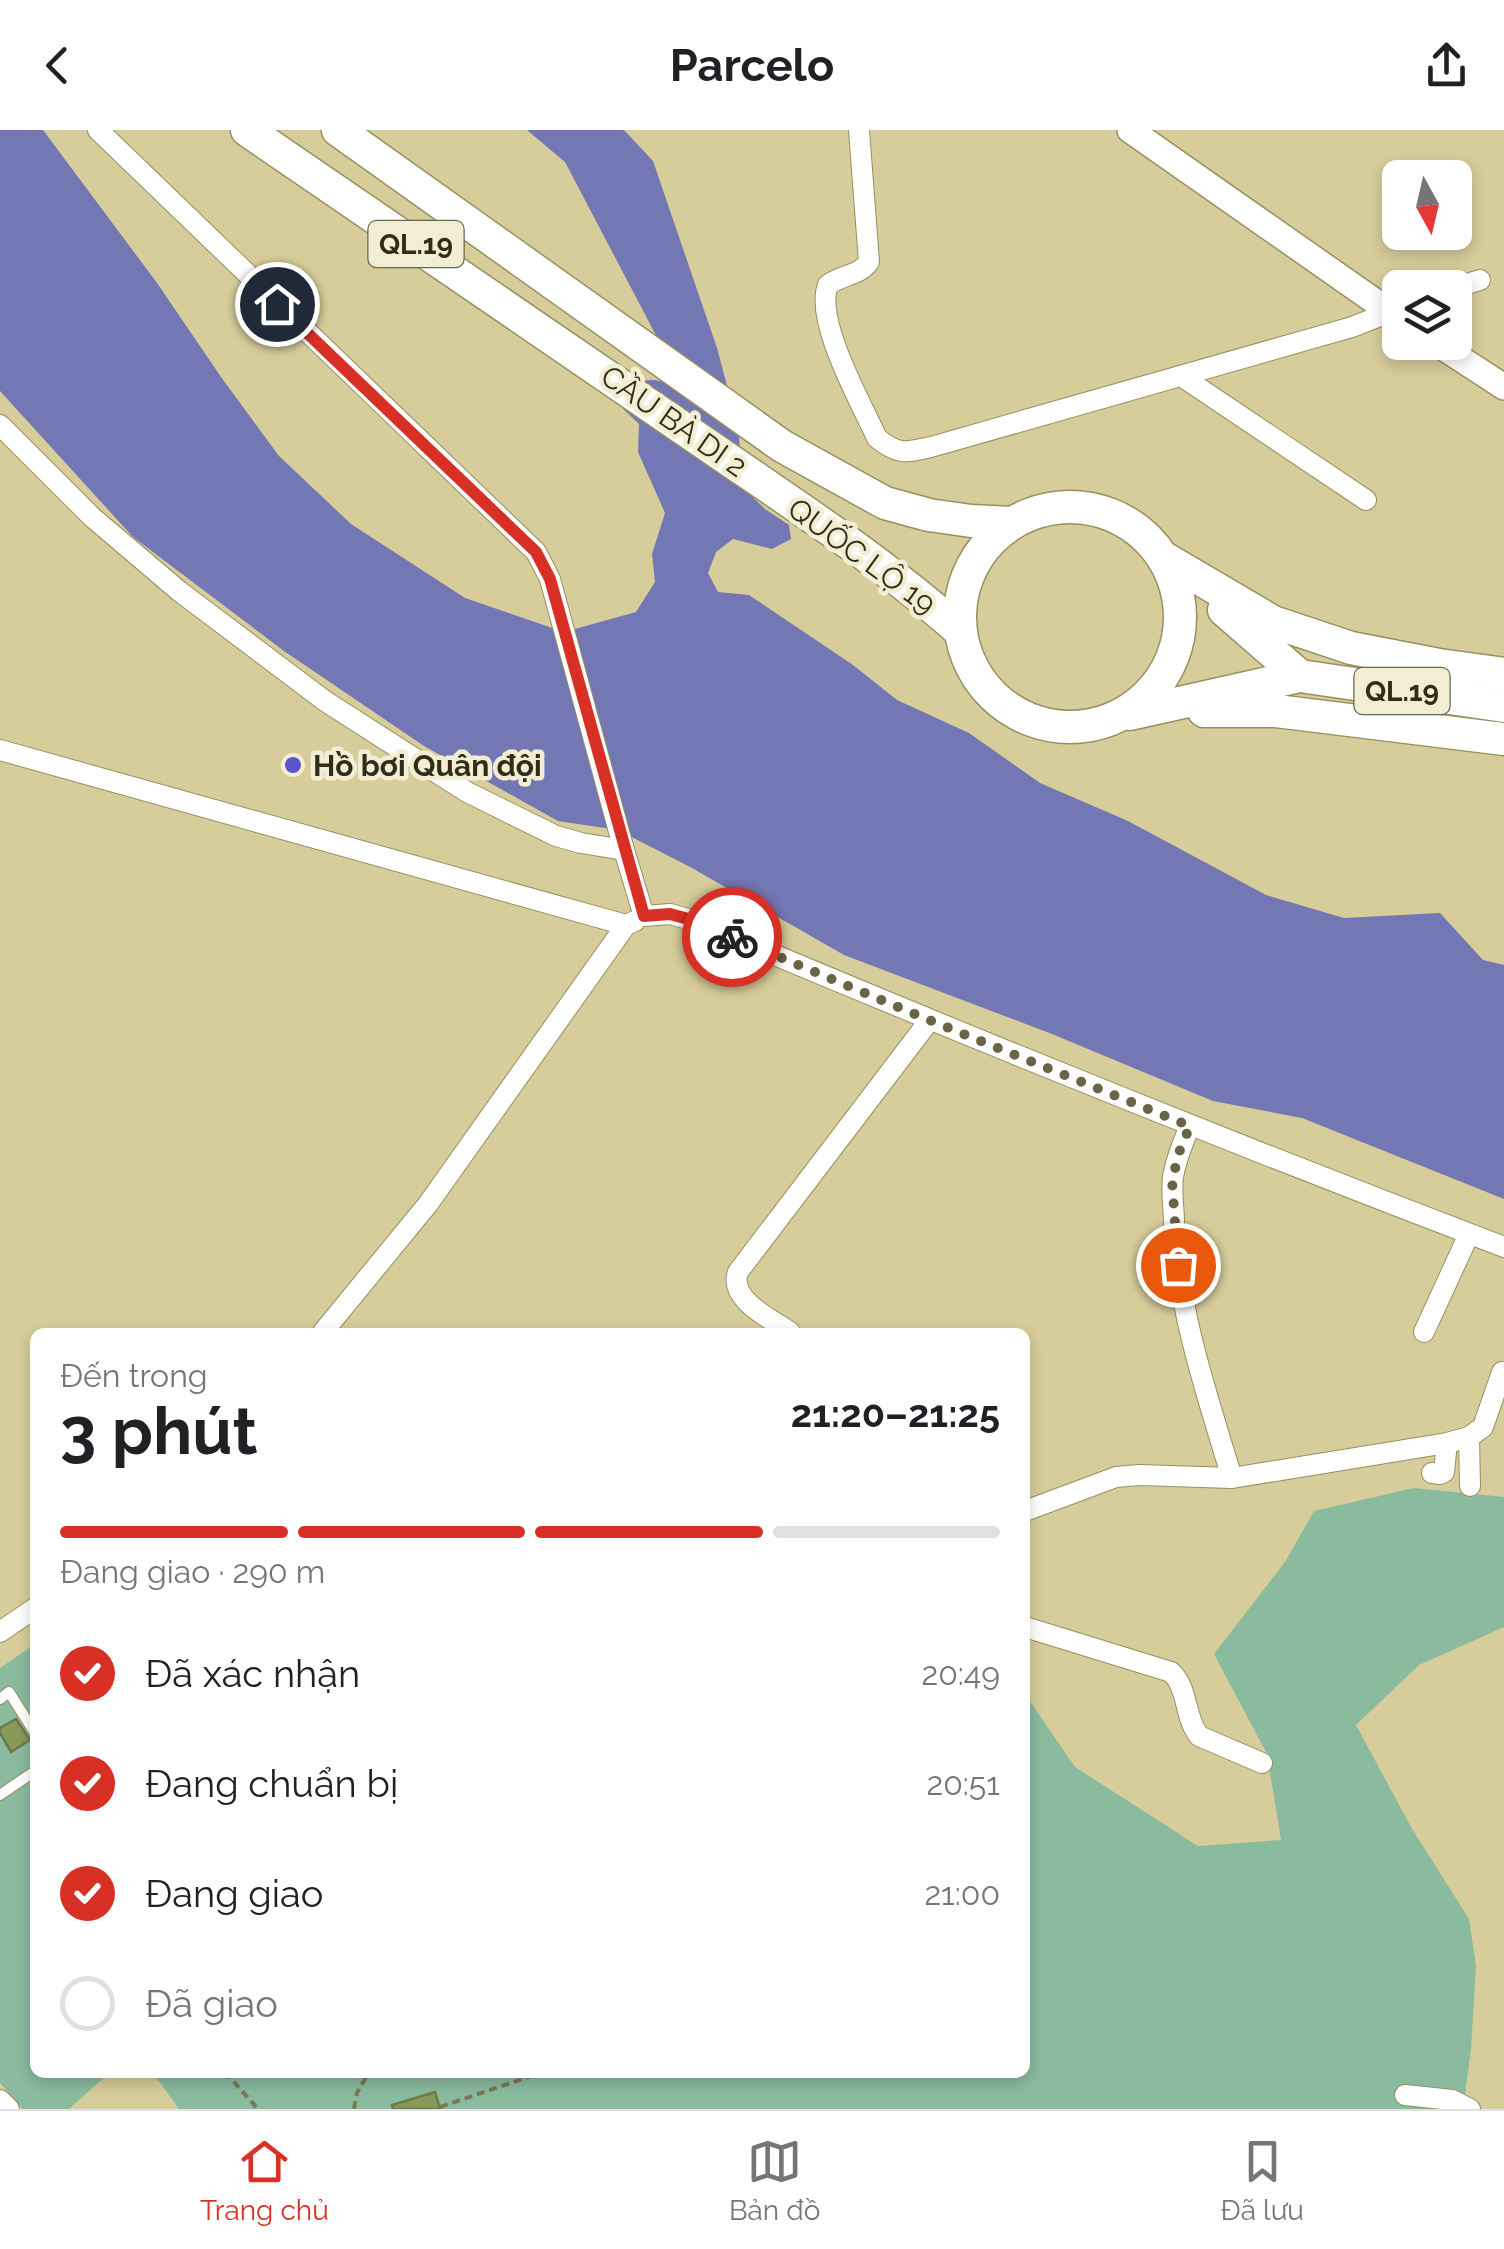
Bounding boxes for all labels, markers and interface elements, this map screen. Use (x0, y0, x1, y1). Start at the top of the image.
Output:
icon: back (30, 38, 85, 93)
icon: share (1419, 38, 1474, 93)
text: Parcelo (670, 39, 834, 92)
north arrow (1382, 160, 1472, 250)
map controls (1382, 160, 1472, 360)
road number: QL.19 (368, 221, 464, 267)
pin (235, 262, 320, 347)
button: layers (1382, 270, 1472, 360)
icon: home (250, 277, 305, 332)
street label: CẦU BÀ DI 2 (594, 357, 754, 484)
street label: QUỐC LỘ 19 (781, 489, 944, 621)
road number: QL.19 (1354, 668, 1450, 714)
place label: Hồ bơi Quân đội (313, 748, 542, 783)
marker: Hồ bơi Quân đội (282, 754, 304, 776)
courier (682, 887, 782, 987)
icon: bike (705, 910, 760, 965)
pin (1136, 1223, 1221, 1308)
icon: bag (1151, 1238, 1206, 1293)
text: Đến trong (60, 1357, 208, 1394)
text: 21:20–21:25 (791, 1391, 1000, 1436)
text: 3 phút (60, 1393, 257, 1469)
text: Đang giao · 290 m (60, 1553, 325, 1590)
icon: check (60, 1646, 115, 1701)
text: Đã xác nhận (145, 1651, 360, 1696)
text: 20:49 (922, 1655, 1000, 1692)
icon: check (60, 1756, 115, 1811)
text: Đang chuẩn bị (145, 1761, 398, 1806)
text: 20:51 (927, 1765, 1000, 1802)
icon: check (60, 1866, 115, 1921)
text: Đang giao (145, 1871, 323, 1916)
text: 21:00 (924, 1875, 1000, 1912)
text: Đã giao (145, 1981, 278, 2026)
tab: Trang chủ (200, 2134, 329, 2227)
tab: Bản đồ (729, 2134, 820, 2227)
tab: Đã lưu (1221, 2134, 1304, 2227)

